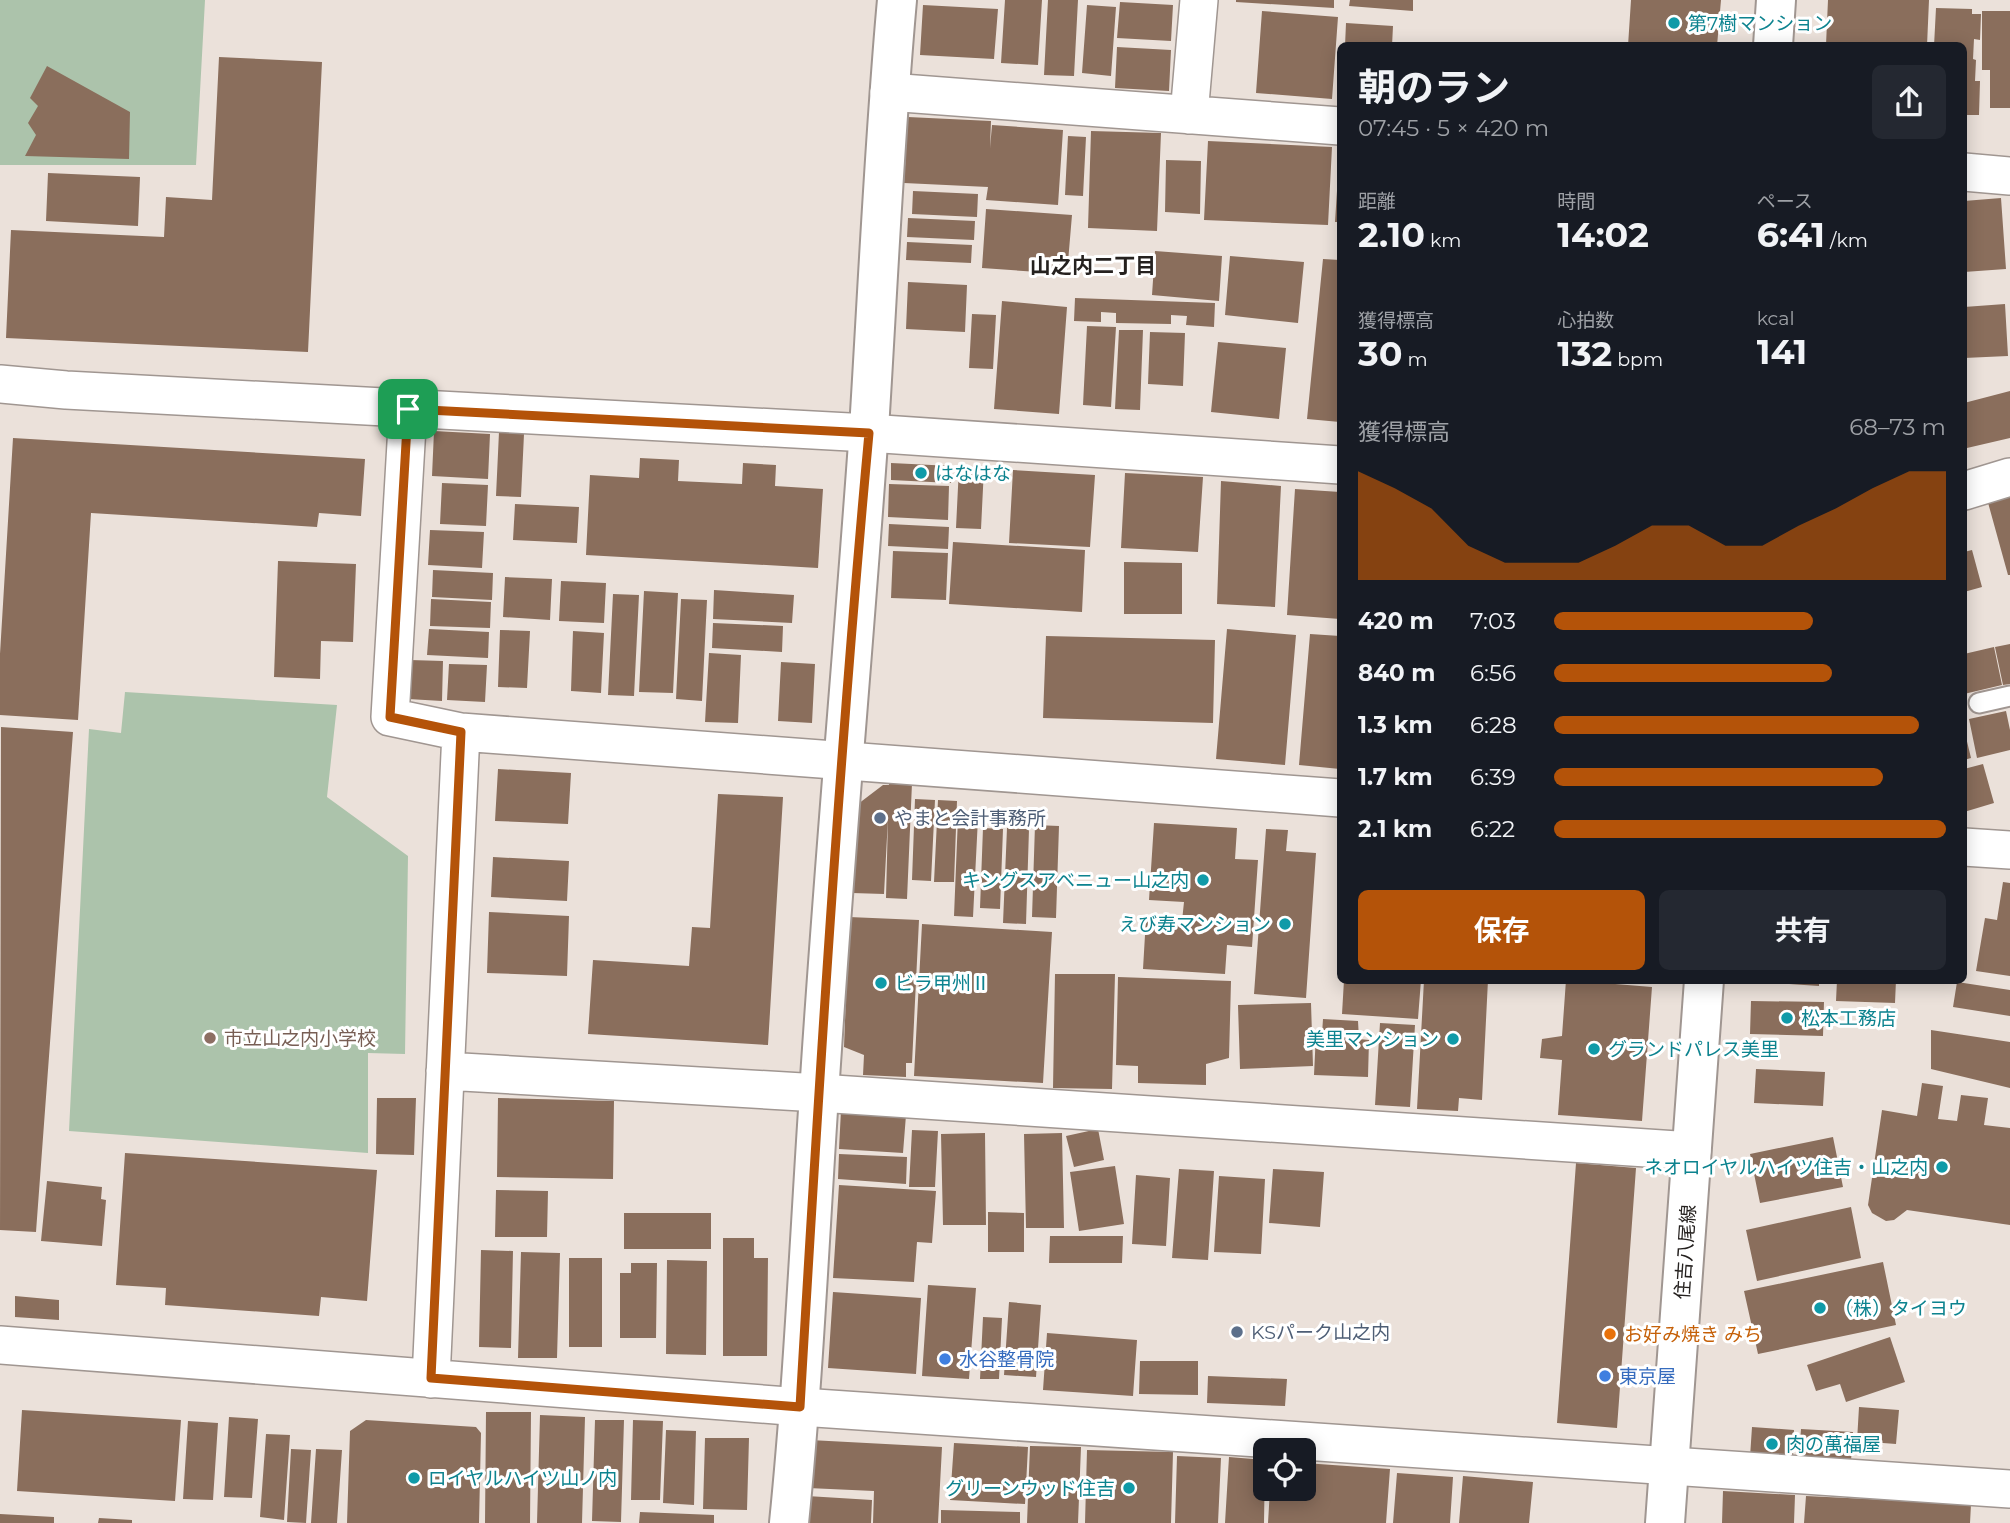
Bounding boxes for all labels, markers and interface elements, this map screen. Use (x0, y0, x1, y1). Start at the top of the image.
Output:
place label: 第7樹マンション (1688, 12, 1832, 35)
marker: 第7樹マンション (1666, 15, 1682, 31)
text: 朝のラン (1358, 64, 1510, 111)
button: share (1872, 65, 1946, 139)
text: 07:45 · 5 × 420 m (1358, 114, 1549, 142)
text: 距離 (1358, 190, 1396, 213)
text: 時間 (1557, 190, 1595, 213)
text: ペース (1757, 190, 1813, 213)
text: 2.10 (1358, 213, 1425, 256)
text: 14:02 (1557, 213, 1649, 256)
text: 6:41 (1757, 213, 1825, 256)
text: km (1425, 229, 1461, 252)
text: /km (1825, 229, 1868, 252)
district label: 山之内二丁目 (1030, 253, 1156, 278)
text: kcal (1757, 307, 1795, 330)
text: 獲得標高 (1358, 309, 1434, 332)
text: 心拍数 (1557, 309, 1614, 332)
text: 141 (1757, 330, 1807, 373)
text: 30 (1358, 332, 1403, 375)
text: 132 (1557, 332, 1612, 375)
text: m (1403, 348, 1428, 371)
text: bpm (1612, 348, 1663, 371)
pin (378, 379, 438, 439)
icon: arrive (389, 390, 427, 428)
text: 68–73 m (1849, 413, 1946, 441)
text: 獲得標高 (1358, 418, 1450, 446)
place label: はなはな (935, 462, 1011, 485)
marker: はなはな (913, 465, 929, 481)
text: 420 m (1358, 607, 1434, 635)
text: 7:03 (1470, 607, 1516, 635)
text: 840 m (1358, 659, 1435, 687)
text: 6:56 (1470, 659, 1516, 687)
text: 1.3 km (1358, 711, 1433, 739)
text: 6:28 (1470, 711, 1517, 739)
text: 1.7 km (1358, 763, 1433, 791)
text: 6:39 (1470, 763, 1516, 791)
place label: やまと会計事務所 (894, 807, 1046, 830)
marker: やまと会計事務所 (872, 810, 888, 826)
text: 2.1 km (1358, 815, 1432, 843)
text: 6:22 (1470, 815, 1515, 843)
place label: キングスアベニュー山之内 (962, 869, 1189, 892)
marker: キングスアベニュー山之内 (1195, 872, 1211, 888)
button: 保存 (1358, 890, 1645, 970)
button: 共有 (1659, 890, 1946, 970)
place label: えび寿マンション (1119, 913, 1271, 936)
marker: えび寿マンション (1277, 916, 1293, 932)
place label: ビラ甲州Ⅱ (895, 972, 990, 995)
marker: ビラ甲州Ⅱ (873, 975, 889, 991)
place label: 松本工務店 (1801, 1007, 1896, 1030)
marker: 松本工務店 (1779, 1010, 1795, 1026)
place label: 市立山之内小学校 (224, 1027, 376, 1050)
place label: 美里マンション (1306, 1028, 1439, 1051)
marker: 市立山之内小学校 (202, 1030, 218, 1046)
marker: 美里マンション (1445, 1031, 1461, 1047)
place label: グランドパレス美里 (1608, 1038, 1779, 1061)
marker: グランドパレス美里 (1586, 1041, 1602, 1057)
place label: ネオロイヤルハイツ住吉・山之内 (1644, 1156, 1928, 1179)
marker: ネオロイヤルハイツ住吉・山之内 (1934, 1159, 1950, 1175)
street label: 住吉八尾線 (1671, 1204, 1700, 1300)
place label: （株）タイヨウ (1834, 1297, 1967, 1320)
marker: （株）タイヨウ (1812, 1300, 1828, 1316)
place label: KSパーク山之内 (1251, 1321, 1390, 1344)
place label: お好み焼き みち (1624, 1323, 1762, 1346)
marker: KSパーク山之内 (1229, 1324, 1245, 1340)
marker: お好み焼き みち (1602, 1326, 1618, 1342)
place label: 水谷整骨院 (959, 1348, 1054, 1371)
marker: 水谷整骨院 (937, 1351, 953, 1367)
place label: 東京屋 (1619, 1365, 1676, 1388)
marker: 東京屋 (1597, 1368, 1613, 1384)
place label: 肉の萬福屋 (1786, 1433, 1881, 1456)
marker: 肉の萬福屋 (1764, 1436, 1780, 1452)
map controls (1253, 1438, 1316, 1501)
button: locate (1253, 1438, 1316, 1501)
place label: ロイヤルハイツ山ノ内 (428, 1467, 617, 1490)
marker: ロイヤルハイツ山ノ内 (406, 1470, 422, 1486)
place label: グリーンウッド住吉 (945, 1477, 1115, 1500)
marker: グリーンウッド住吉 (1121, 1480, 1137, 1496)

